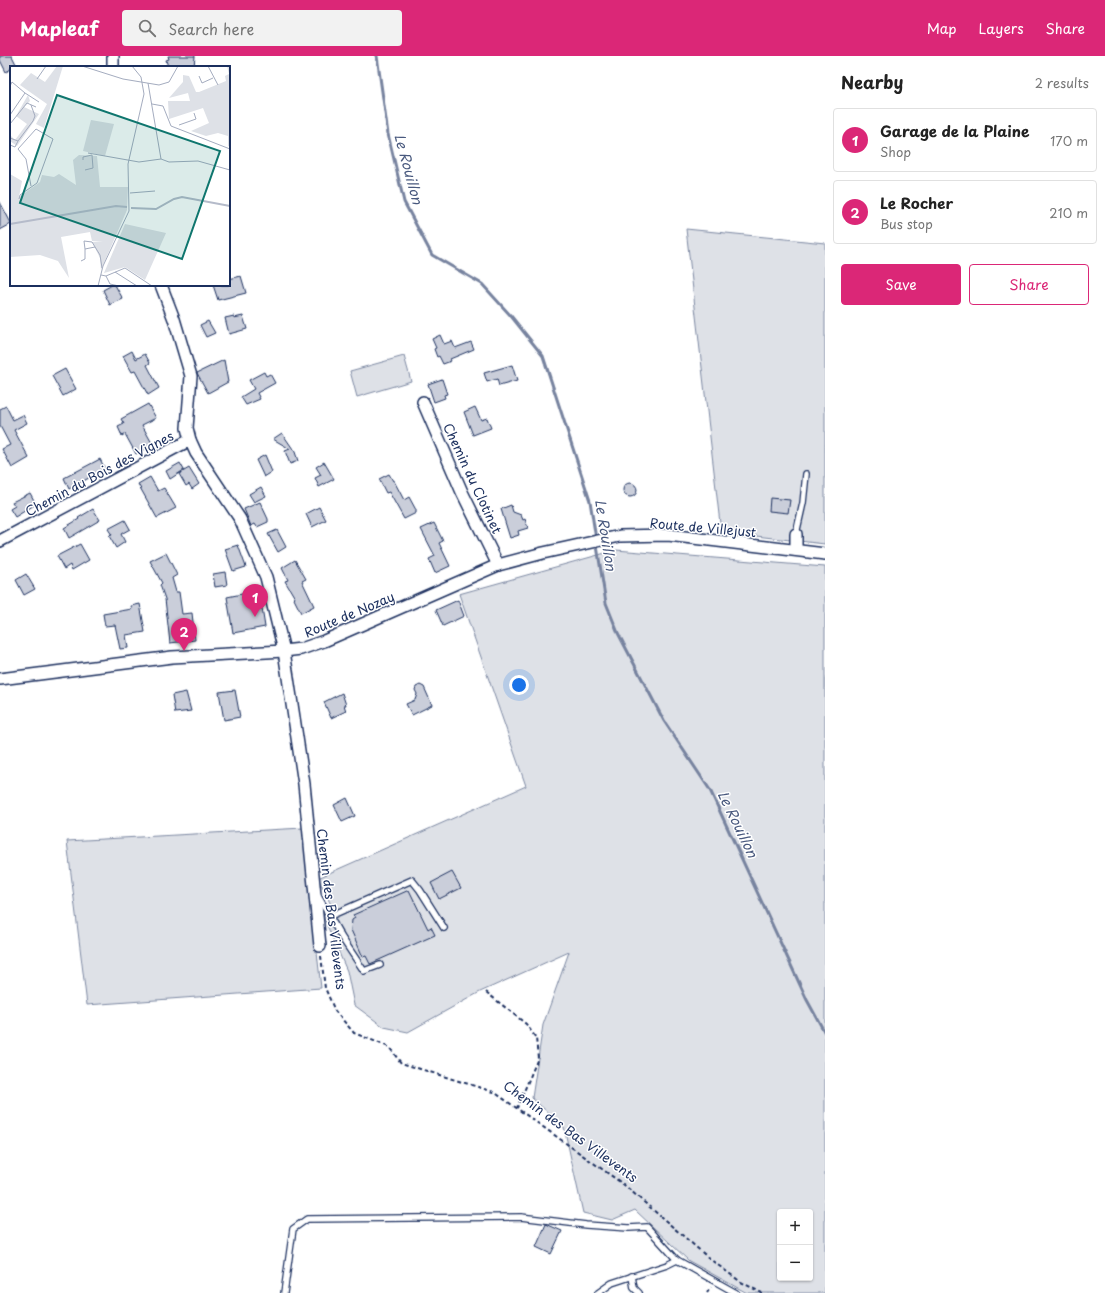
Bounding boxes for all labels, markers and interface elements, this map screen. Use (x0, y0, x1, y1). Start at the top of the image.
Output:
search box (122, 10, 402, 46)
text: Mapleaf (20, 14, 98, 42)
icon: search (136, 17, 158, 39)
text: Search here (168, 17, 254, 40)
text: Map (927, 18, 957, 39)
text: Layers (979, 18, 1024, 39)
text: Share (1046, 18, 1085, 39)
inset map (10, 66, 230, 286)
text: Nearby (841, 69, 903, 95)
text: 2 results (1035, 73, 1089, 92)
text: Garage de la Plaine (880, 119, 1029, 142)
water label: Le Rouillon (390, 131, 429, 208)
text: 1 (852, 131, 858, 150)
text: 170 m (1050, 131, 1088, 150)
text: Shop (880, 142, 911, 161)
text: Le Rocher (880, 191, 953, 214)
text: 2 (850, 203, 860, 222)
text: 210 m (1049, 203, 1088, 222)
text: Bus stop (880, 214, 933, 233)
button: Save (841, 264, 961, 305)
button: Share (969, 264, 1089, 305)
street label: Chemin du Clotinet (439, 420, 507, 536)
street label: Chemin du Bois des Vignes (21, 426, 177, 520)
water label: Le Rouillon (590, 498, 622, 574)
street label: Route de Villejust (649, 513, 757, 541)
pin: 1 (242, 584, 268, 617)
street label: Route de Nozay (301, 586, 397, 642)
pin: 2 (171, 618, 197, 651)
your location (509, 675, 529, 695)
water label: Le Rouillon (713, 787, 764, 862)
street label: Chemin des Bas Villevents (313, 827, 351, 991)
street label: Chemin des Bas Villevents (500, 1076, 642, 1186)
map controls (777, 1209, 813, 1281)
button: + (777, 1209, 813, 1245)
button: − (777, 1245, 813, 1281)

